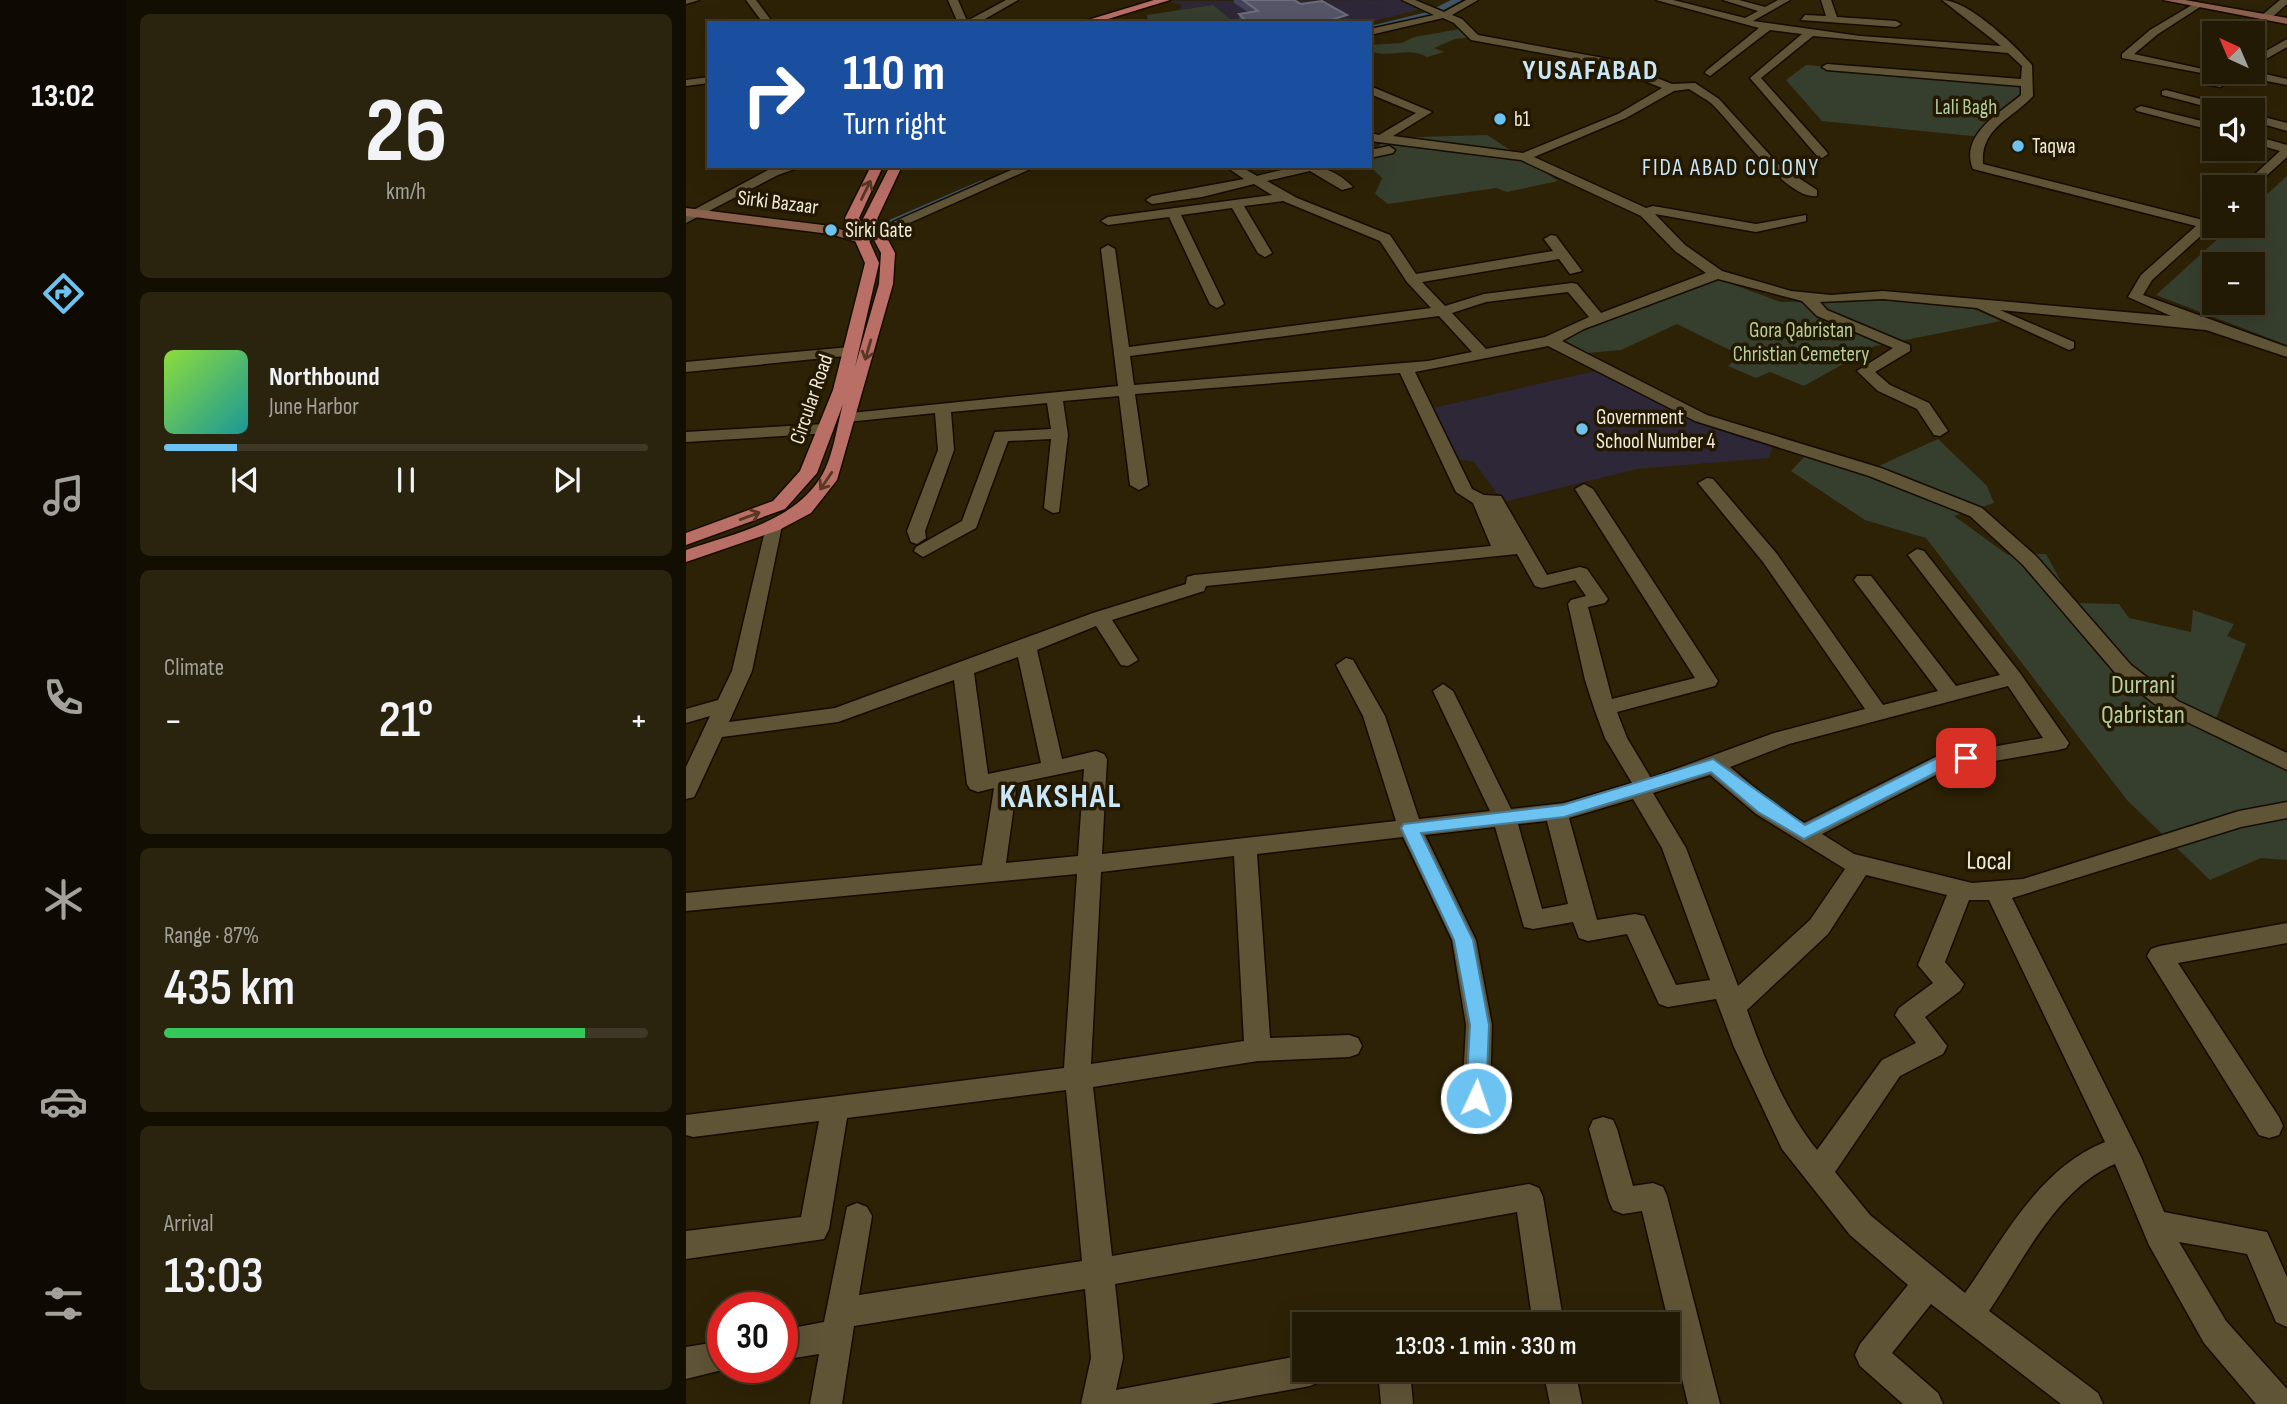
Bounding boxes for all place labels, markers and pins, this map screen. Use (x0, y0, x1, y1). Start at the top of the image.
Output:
place label: b1 (1514, 107, 1531, 132)
marker: b1 (1492, 111, 1508, 127)
place label: Taqwa (2032, 134, 2076, 159)
marker: Taqwa (2010, 138, 2026, 154)
place label: Sirki Gate (845, 218, 912, 243)
marker: Sirki Gate (823, 222, 839, 238)
place label: Government School Number 4 (1596, 405, 1716, 454)
marker: Government School Number 4 (1574, 421, 1590, 437)
pin (1936, 728, 1996, 788)

